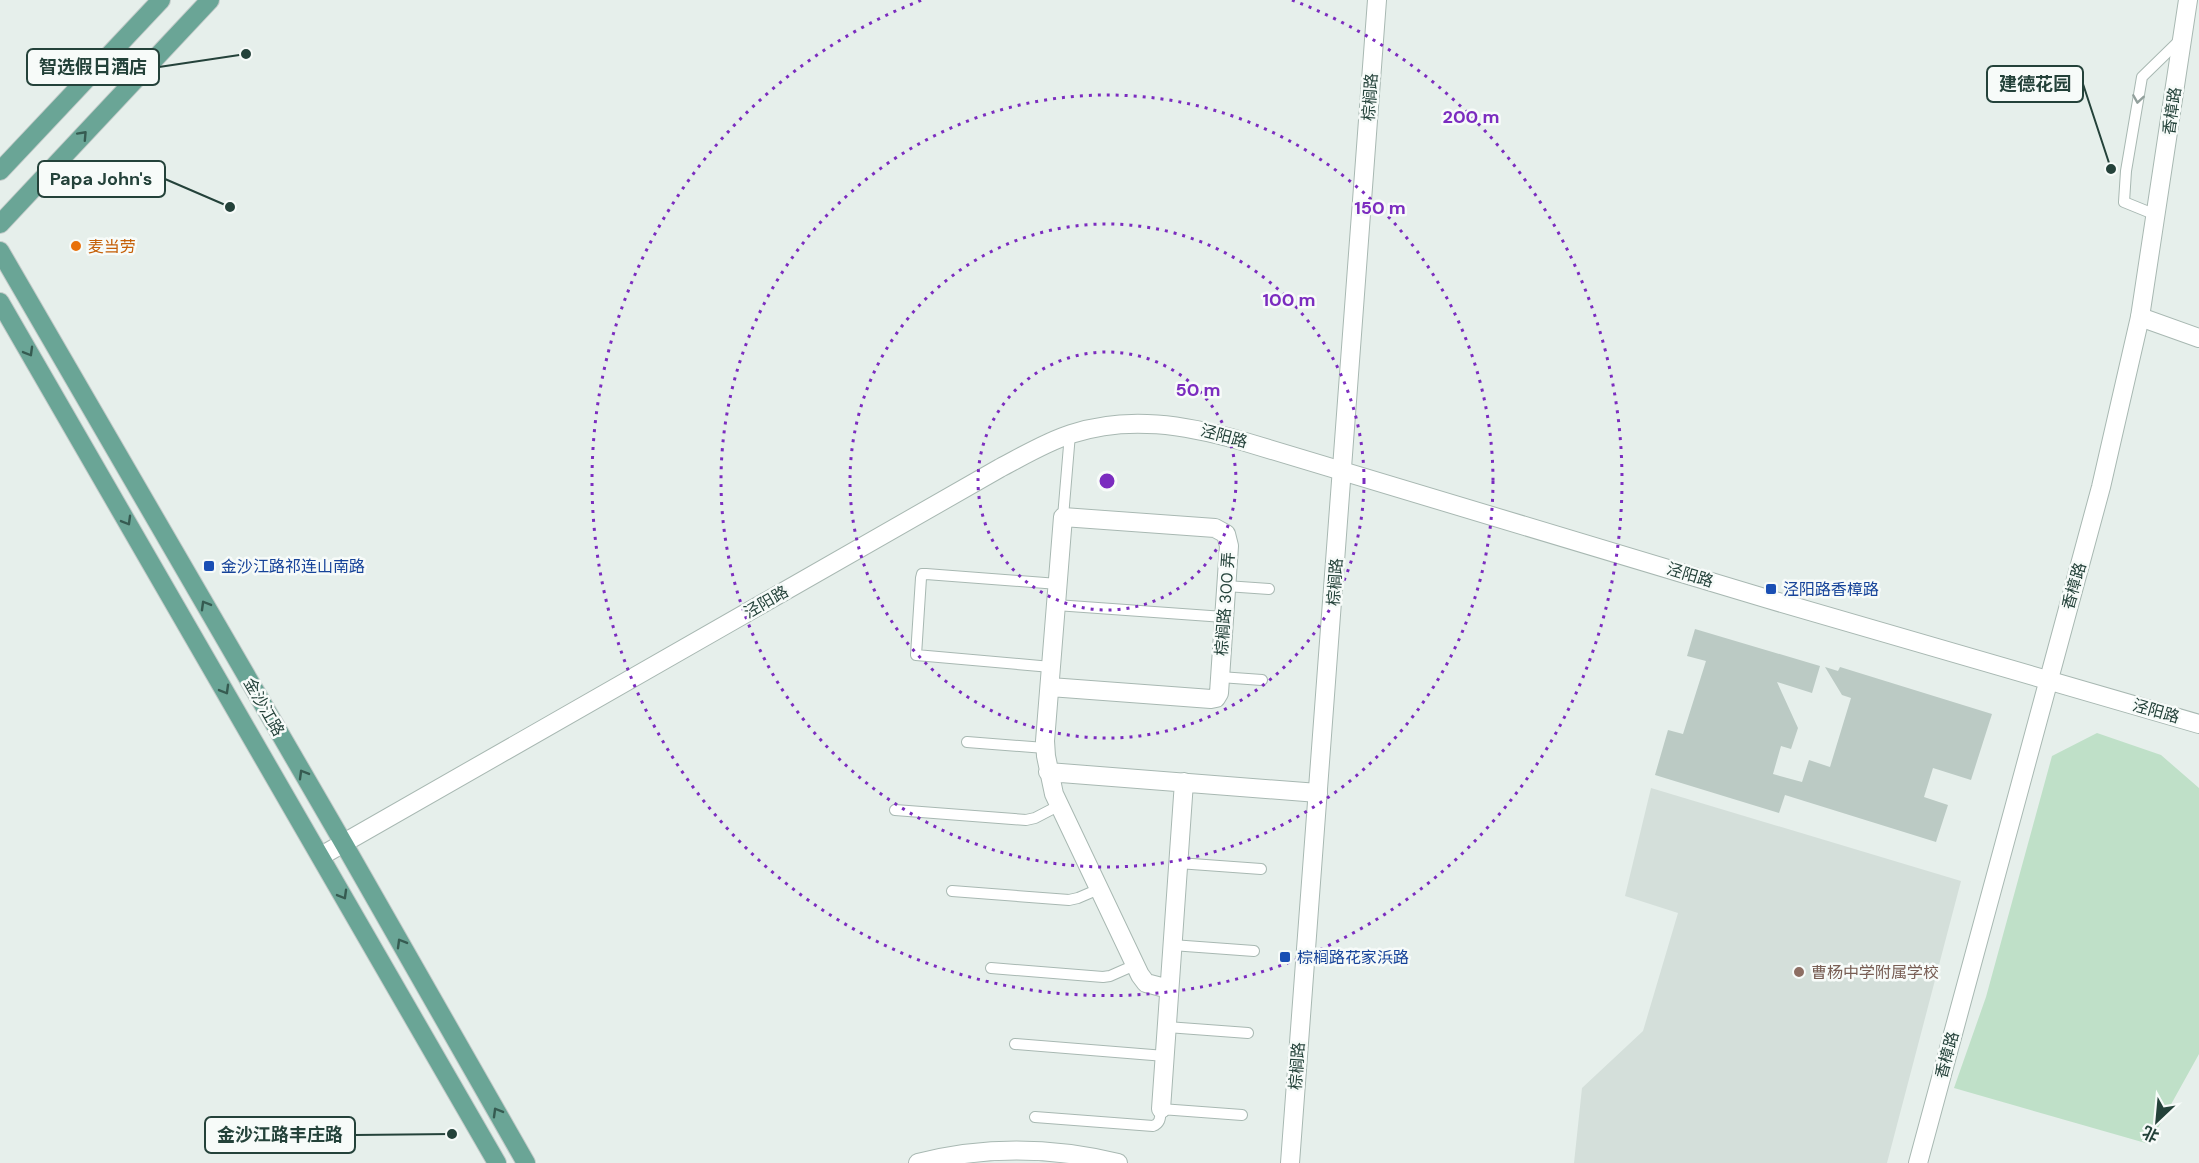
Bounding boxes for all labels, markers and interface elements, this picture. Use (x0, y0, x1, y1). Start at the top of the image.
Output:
callout: 智选假日酒店 (27, 49, 159, 85)
text: 智选假日酒店 (39, 55, 147, 79)
callout: 建德花园 (1987, 66, 2083, 102)
street label: 棕榈路 (1358, 72, 1382, 122)
text: 建德花园 (1999, 72, 2071, 96)
street label: 香樟路 (2158, 86, 2186, 136)
one-way arrow (2132, 94, 2145, 104)
text: 200 m (1443, 105, 1499, 129)
one-way arrow (76, 132, 87, 143)
callout: Papa John's (38, 161, 165, 197)
text: Papa John's (50, 167, 152, 191)
text: 150 m (1354, 196, 1406, 220)
place label: 麦当劳 (88, 236, 136, 257)
marker: 麦当劳 (69, 239, 83, 253)
text: 100 m (1262, 288, 1316, 312)
one-way arrow (22, 346, 34, 356)
text: 50 m (1175, 378, 1221, 402)
street label: 泾阳路 (1198, 420, 1250, 452)
centre of rings (1097, 471, 1117, 491)
one-way arrow (120, 515, 131, 525)
street label: 棕榈路 300 弄 (1211, 551, 1239, 657)
place label: 金沙江路祁连山南路 (221, 556, 365, 577)
street label: 棕榈路 (1323, 557, 1347, 607)
street label: 泾阳路 (1664, 558, 1716, 592)
marker: 金沙江路祁连山南路 (202, 559, 216, 573)
street label: 香樟路 (2057, 560, 2091, 612)
place label: 泾阳路香樟路 (1783, 579, 1879, 600)
street label: 泾阳路 (740, 581, 792, 623)
marker: 泾阳路香樟路 (1764, 582, 1778, 596)
one-way arrow (201, 601, 213, 611)
street label: 金沙江路 (239, 674, 289, 740)
one-way arrow (217, 684, 229, 694)
street label: 泾阳路 (2130, 694, 2182, 728)
one-way arrow (299, 770, 311, 780)
one-way arrow (336, 889, 348, 899)
one-way arrow (396, 939, 408, 949)
place label: 棕榈路花家浜路 (1297, 947, 1409, 968)
marker: 棕榈路花家浜路 (1278, 950, 1292, 964)
place label: 曹杨中学附属学校 (1811, 962, 1939, 983)
marker: 曹杨中学附属学校 (1792, 965, 1806, 979)
street label: 香樟路 (1931, 1029, 1963, 1081)
street label: 棕榈路 (1285, 1041, 1309, 1091)
north arrow (2127, 1091, 2187, 1151)
one-way arrow (493, 1108, 504, 1118)
callout: 金沙江路丰庄路 (205, 1117, 355, 1153)
text: 北 (2139, 1121, 2162, 1147)
text: 金沙江路丰庄路 (217, 1123, 343, 1147)

